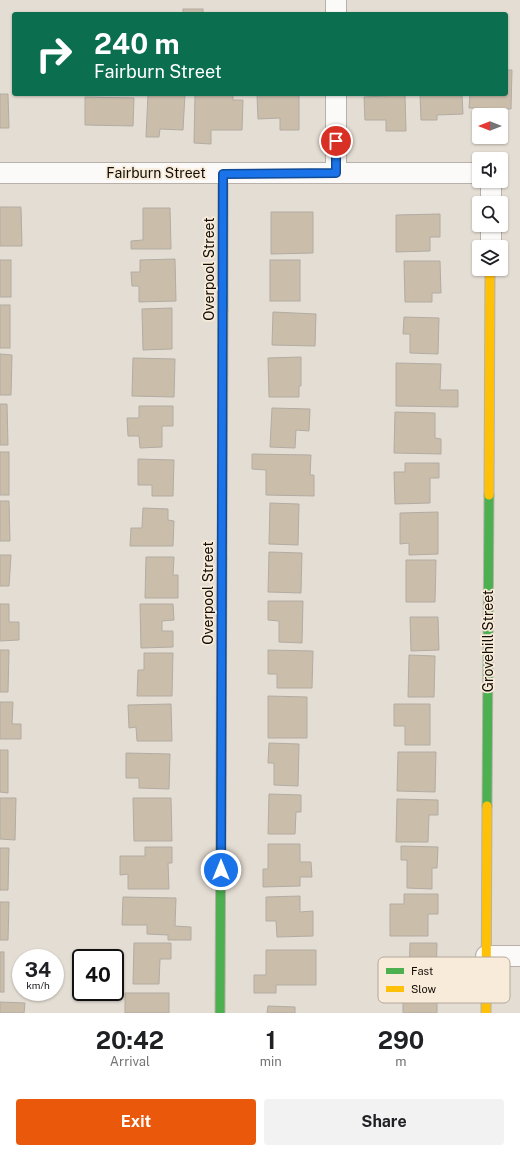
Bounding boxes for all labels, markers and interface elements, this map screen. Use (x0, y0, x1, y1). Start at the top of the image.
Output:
text: 240 m (94, 27, 180, 60)
icon: right (28, 28, 80, 80)
text: Fairburn Street (94, 61, 222, 82)
north arrow (472, 108, 508, 144)
map controls (472, 108, 508, 276)
pin (319, 124, 353, 158)
icon: arrive (325, 130, 347, 152)
button: sound (472, 152, 508, 188)
street label: Fairburn Street (106, 165, 206, 181)
button: search (472, 196, 508, 232)
street label: Overpool Street (201, 217, 217, 321)
button: layers (472, 240, 508, 276)
street label: Overpool Street (200, 541, 216, 645)
street label: Grovehill Street (480, 590, 496, 692)
position arrow (200, 849, 242, 891)
speed limit sign: 40 (72, 949, 124, 1001)
legend (378, 957, 510, 1003)
text: 34 (25, 958, 51, 982)
text: Fast (411, 965, 433, 977)
text: km/h (26, 979, 50, 991)
text: Slow (411, 983, 437, 995)
text: 20:42 (96, 1026, 164, 1054)
text: 1 (266, 1026, 276, 1054)
text: 290 (378, 1026, 424, 1054)
text: Arrival (110, 1054, 150, 1069)
text: min (260, 1054, 282, 1069)
text: m (395, 1054, 407, 1069)
button: Exit (16, 1099, 256, 1145)
button: Share (264, 1099, 504, 1145)

